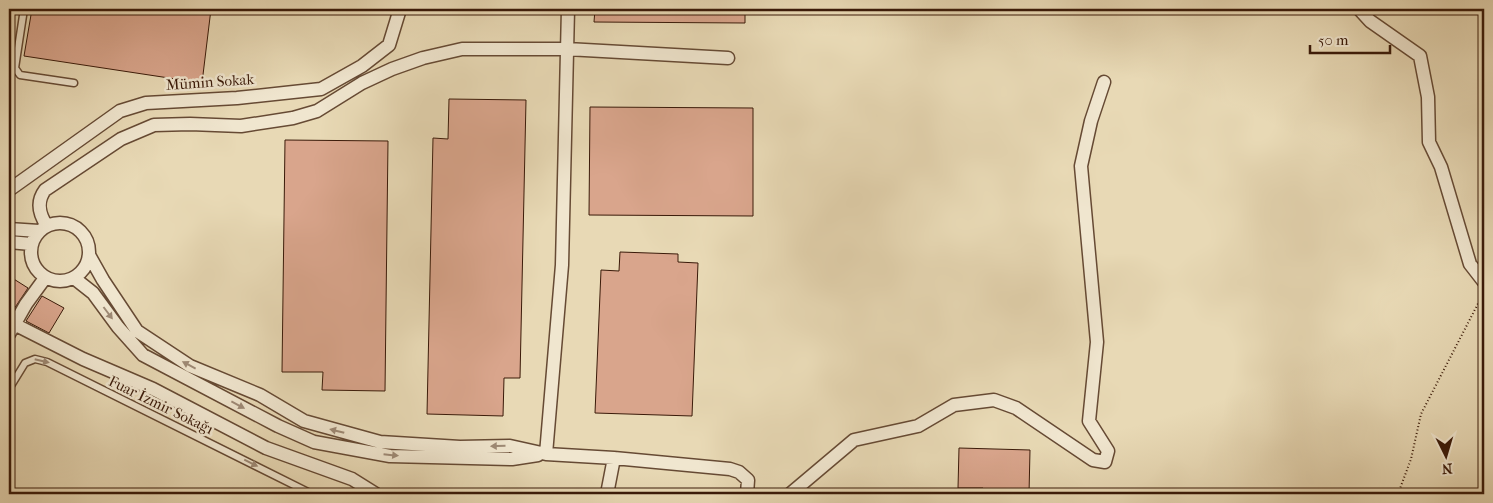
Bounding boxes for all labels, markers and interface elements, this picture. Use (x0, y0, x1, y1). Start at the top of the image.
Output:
scale bar (1310, 22, 1390, 54)
text: 50 m (1318, 31, 1349, 49)
street label: Mümin Sokak (165, 70, 255, 94)
one-way arrow (102, 306, 113, 319)
one-way arrow (34, 358, 50, 366)
one-way arrow (183, 360, 196, 369)
street label: Fuar İzmir Sokağı (106, 372, 217, 438)
one-way arrow (231, 401, 245, 409)
one-way arrow (329, 427, 344, 435)
north arrow (1420, 430, 1470, 480)
one-way arrow (489, 443, 505, 451)
one-way arrow (383, 452, 399, 460)
one-way arrow (243, 459, 258, 467)
text: N (1441, 460, 1453, 477)

